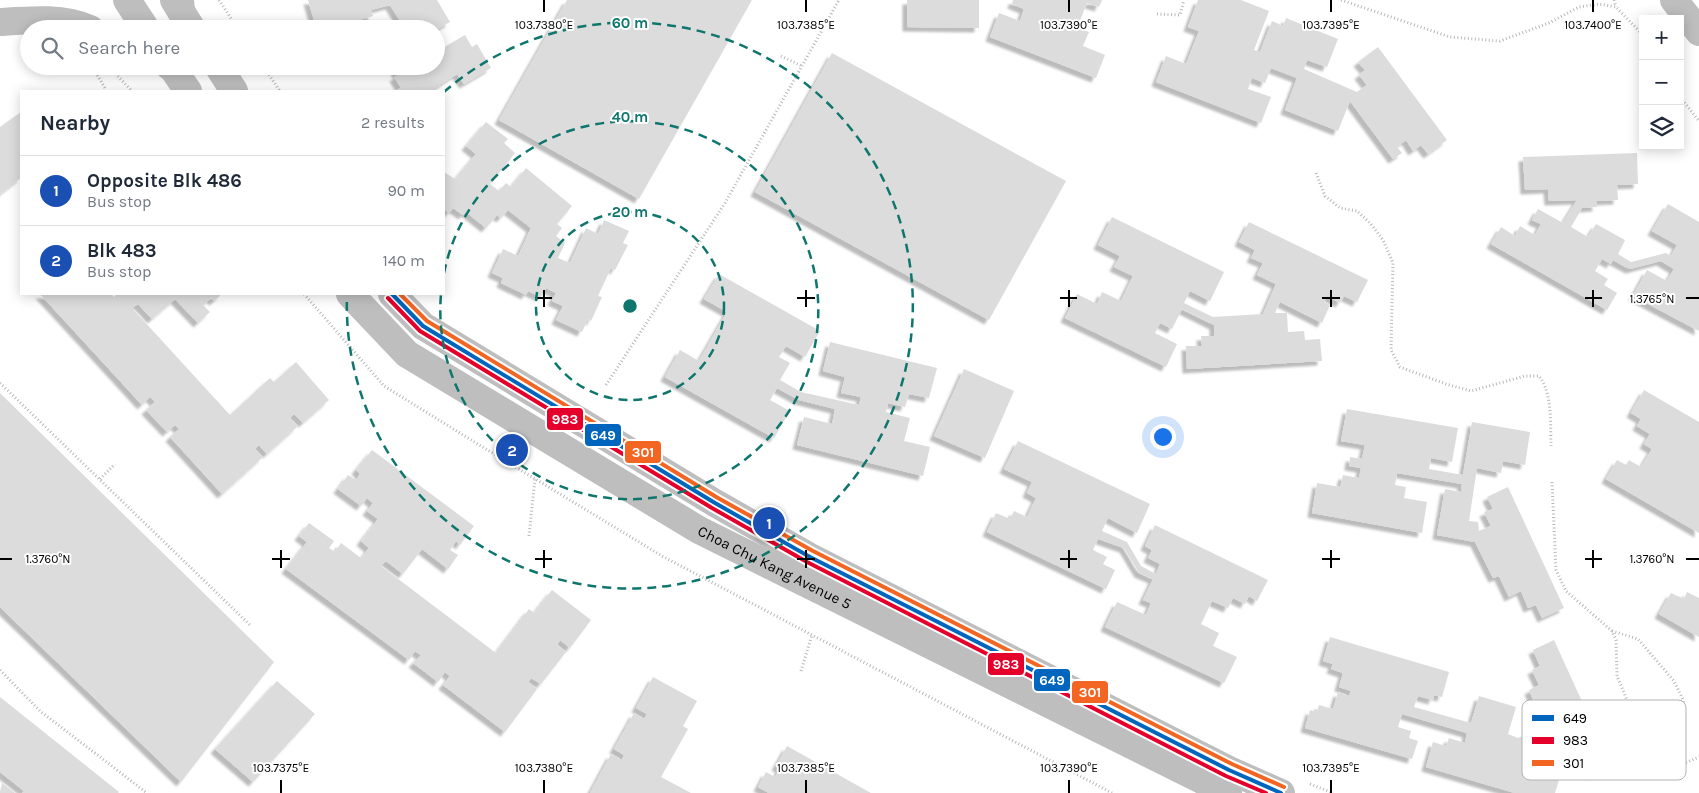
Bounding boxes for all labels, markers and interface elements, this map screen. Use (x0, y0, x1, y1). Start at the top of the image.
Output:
text: 60 m (612, 14, 648, 32)
map controls (1639, 15, 1684, 150)
button: + (1639, 15, 1684, 60)
text: 103.7380°E (515, 18, 573, 32)
text: 103.7385°E (777, 18, 835, 32)
text: 103.7390°E (1040, 18, 1098, 32)
text: 103.7395°E (1302, 18, 1360, 32)
text: 103.7400°E (1564, 18, 1622, 32)
search box (20, 20, 445, 75)
icon: search (38, 34, 66, 62)
text: Search here (78, 37, 180, 59)
button: − (1639, 60, 1684, 105)
button: layers (1639, 105, 1684, 150)
text: 40 m (612, 108, 648, 126)
text: Nearby (40, 111, 110, 135)
text: 2 results (361, 113, 425, 132)
text: Opposite Blk 486 (87, 170, 242, 192)
text: 1 (53, 181, 59, 200)
text: 90 m (387, 181, 425, 200)
text: Bus stop (87, 192, 151, 211)
text: 20 m (612, 203, 648, 221)
text: Blk 483 (87, 240, 157, 262)
text: 2 (51, 251, 61, 270)
text: 140 m (383, 251, 425, 270)
text: Bus stop (87, 262, 151, 281)
text: 1.3765°N (1630, 292, 1674, 306)
centre of rings (621, 297, 639, 315)
line badge: 983 (546, 407, 584, 431)
text: 983 (552, 411, 578, 428)
line badge: 649 (584, 423, 622, 447)
your location (1150, 424, 1176, 450)
text: 649 (590, 427, 616, 444)
pin: 2 (496, 431, 528, 469)
line badge: 301 (624, 440, 662, 464)
text: 301 (632, 444, 654, 461)
pin: 1 (753, 504, 785, 542)
street label: Choa Chu Kang Avenue 5 (695, 522, 854, 613)
text: 1.3760°N (25, 552, 71, 566)
text: 1.3760°N (1629, 552, 1675, 566)
line badge: 983 (987, 652, 1025, 676)
text: 983 (993, 656, 1019, 673)
line badge: 649 (1033, 668, 1071, 692)
text: 649 (1039, 672, 1065, 689)
line badge: 301 (1071, 680, 1109, 704)
text: 301 (1079, 684, 1101, 701)
legend (1522, 700, 1686, 780)
text: 649 (1563, 710, 1587, 727)
text: 983 (1563, 732, 1588, 749)
text: 301 (1563, 755, 1584, 772)
text: 103.7375°E (253, 761, 309, 775)
text: 103.7380°E (515, 761, 573, 775)
text: 103.7385°E (777, 761, 835, 775)
text: 103.7390°E (1040, 761, 1098, 775)
text: 103.7395°E (1302, 761, 1360, 775)

